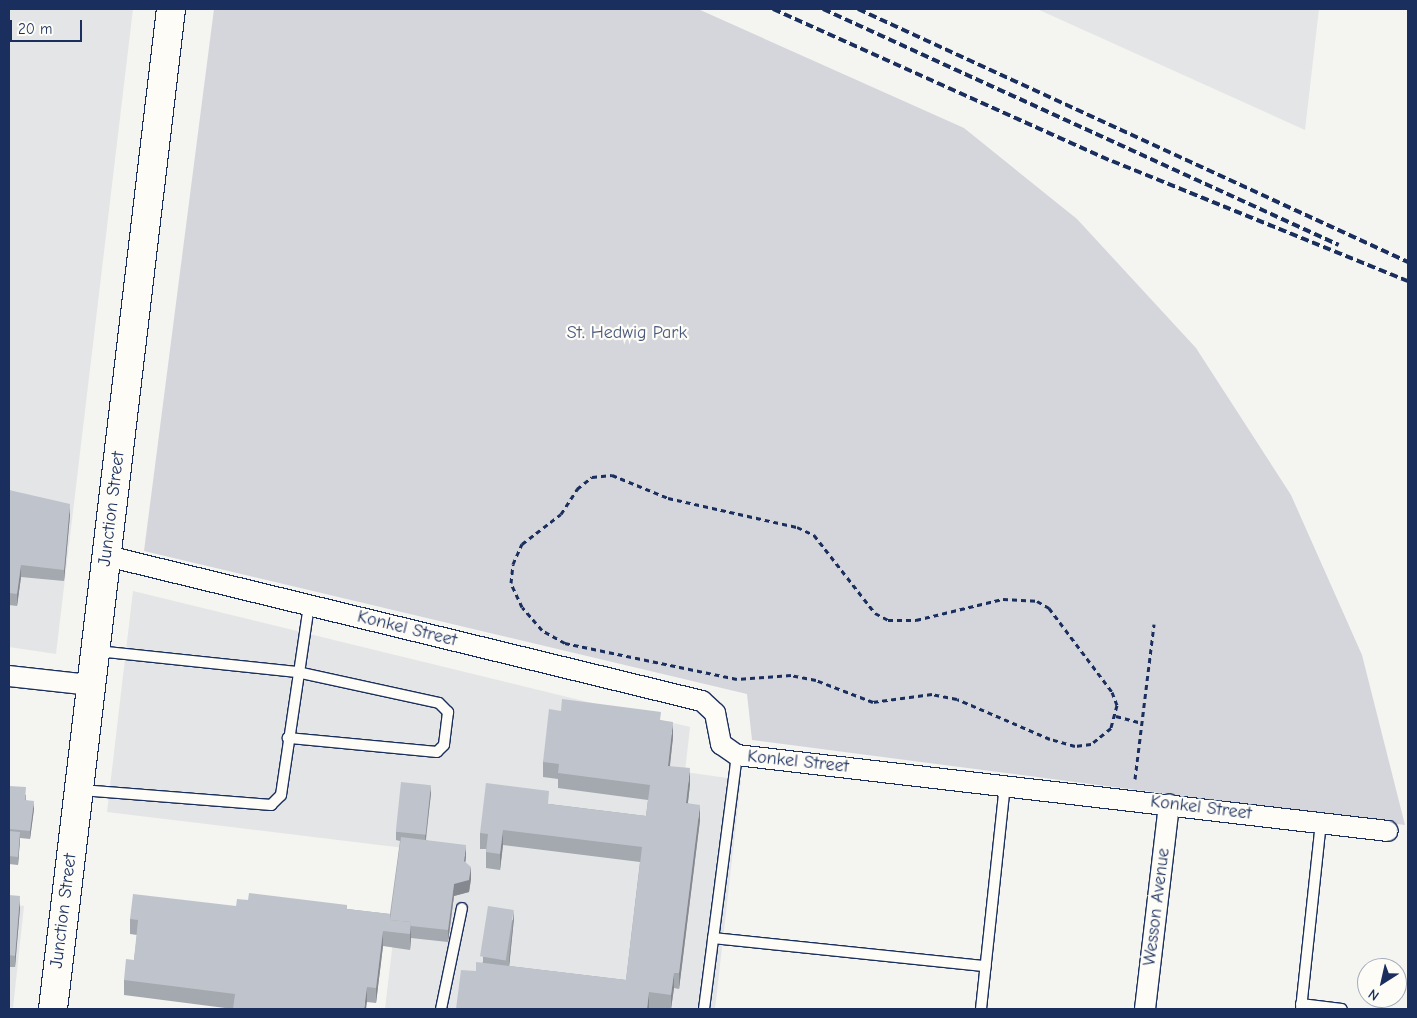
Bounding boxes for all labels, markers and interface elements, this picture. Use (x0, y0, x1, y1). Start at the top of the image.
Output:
scale bar (12, 10, 85, 42)
text: 20 m (18, 20, 52, 38)
park label: St. Hedwig Park (567, 322, 687, 344)
street label: Junction Street (94, 450, 130, 568)
street label: Konkel Street (355, 606, 459, 652)
street label: Konkel Street (746, 746, 850, 778)
street label: Konkel Street (1149, 791, 1253, 825)
street label: Wesson Avenue (1139, 847, 1175, 967)
street label: Junction Street (46, 852, 82, 970)
north arrow (1357, 958, 1407, 1008)
text: N (1365, 985, 1382, 1004)

